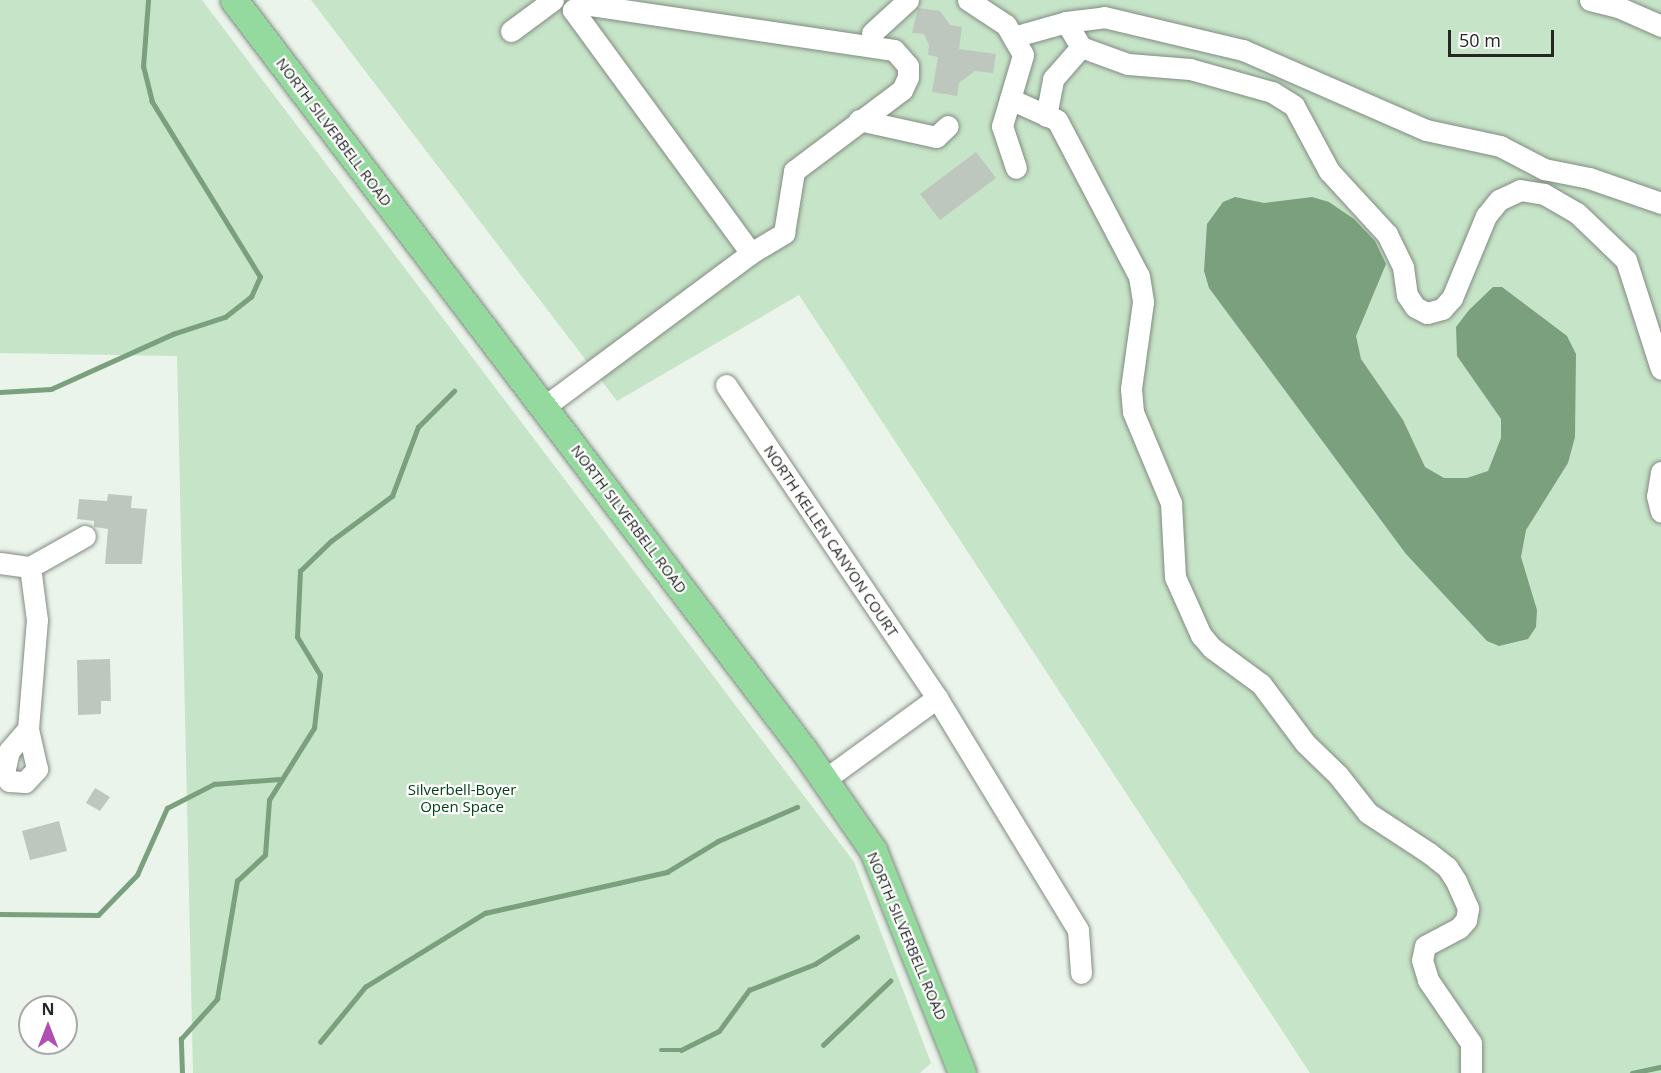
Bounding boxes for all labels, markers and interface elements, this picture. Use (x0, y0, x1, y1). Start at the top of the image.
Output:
scale bar (1451, 18, 1558, 56)
text: 50 m (1459, 28, 1501, 52)
street label: NORTH SILVERBELL ROAD (272, 54, 396, 210)
street label: NORTH SILVERBELL ROAD (567, 441, 691, 597)
street label: NORTH KELLEN CANYON COURT (760, 442, 902, 640)
park label: Silverbell-Boyer Open Space (408, 780, 516, 815)
street label: NORTH SILVERBELL ROAD (863, 849, 951, 1023)
north arrow (18, 995, 78, 1055)
text: N (41, 998, 55, 1020)

